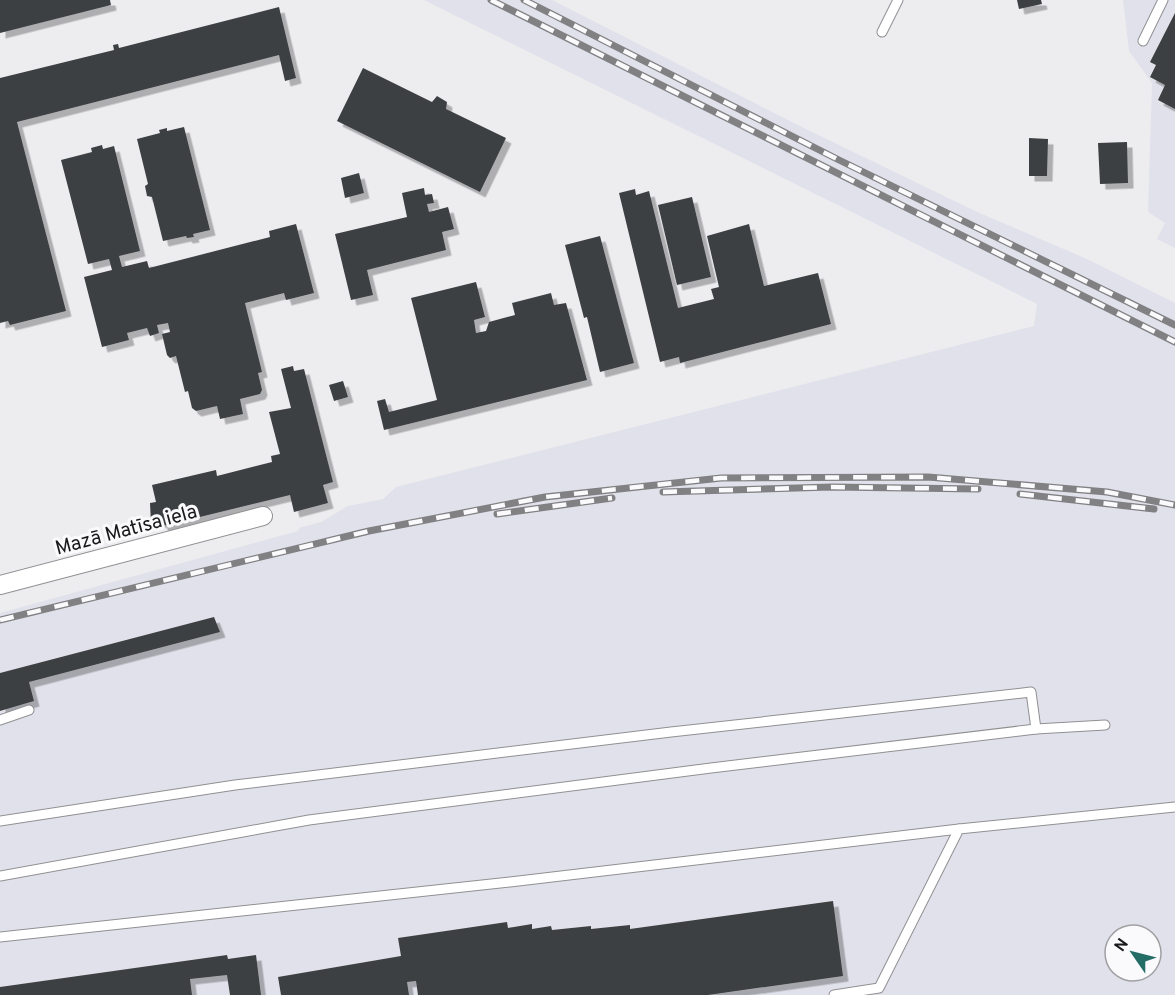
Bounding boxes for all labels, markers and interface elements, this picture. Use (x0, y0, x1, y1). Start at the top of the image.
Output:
street label: Mazā Matīsa iela (53, 499, 200, 562)
north arrow (1103, 923, 1163, 983)
text: N (1111, 935, 1134, 956)

